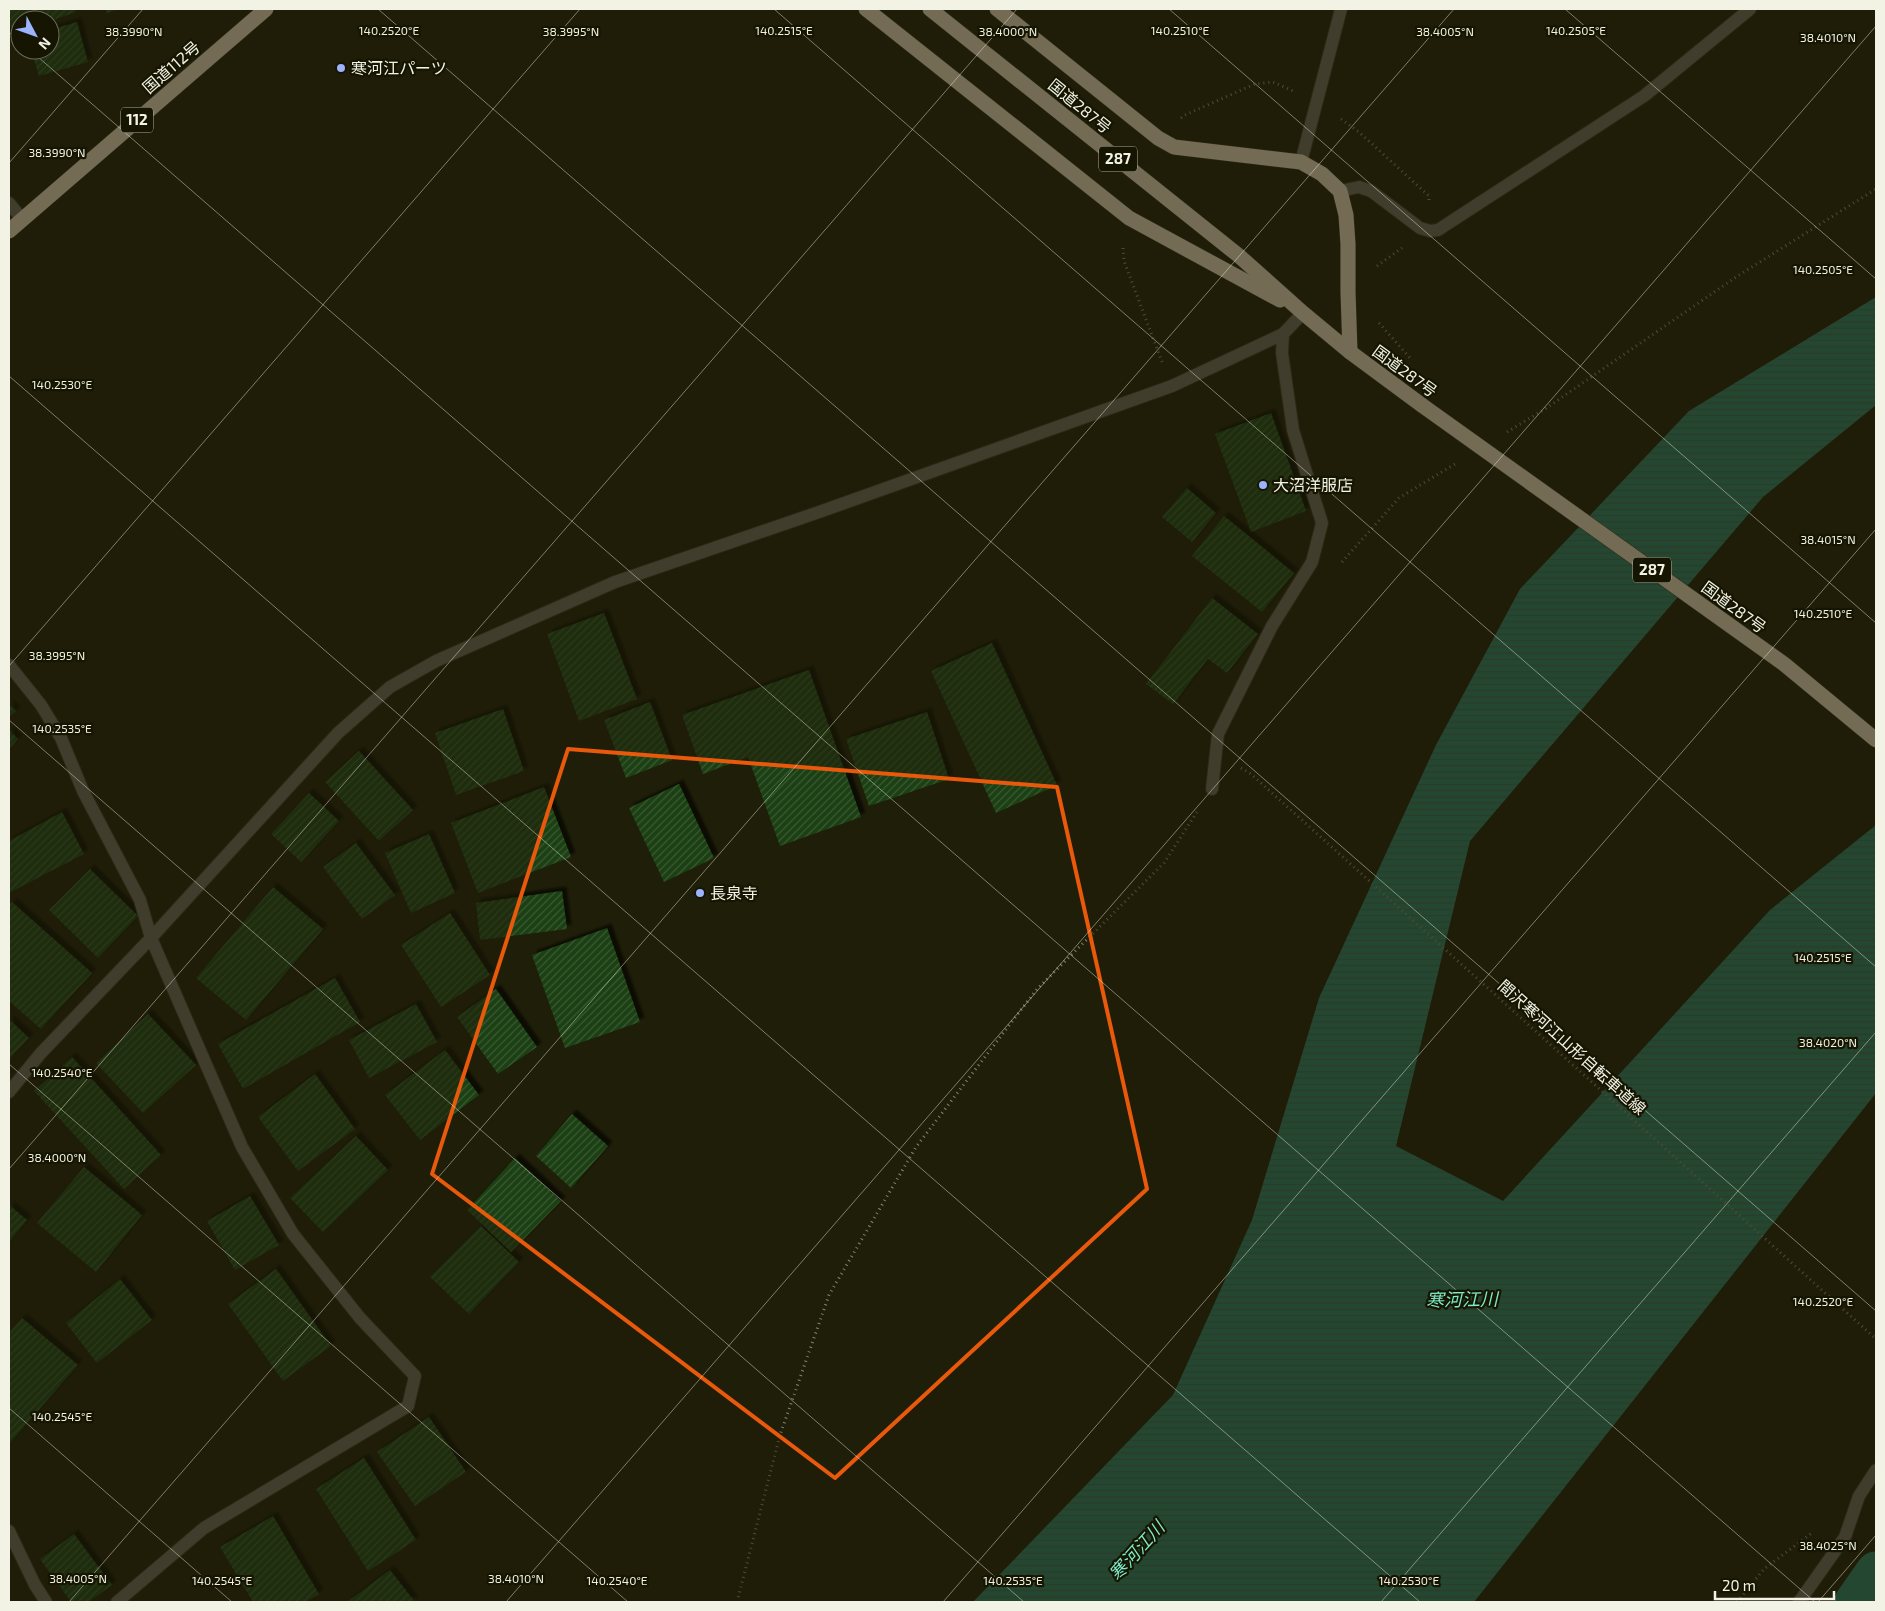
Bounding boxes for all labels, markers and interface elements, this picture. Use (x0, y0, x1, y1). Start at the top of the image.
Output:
north arrow (10, 10, 60, 60)
text: 140.2520°E (359, 23, 419, 37)
text: 140.2515°E (755, 23, 813, 37)
text: 140.2510°E (1151, 23, 1209, 37)
text: 140.2505°E (1546, 23, 1606, 37)
text: 38.3990°N (105, 24, 163, 38)
text: 38.3995°N (543, 24, 599, 38)
text: 38.4000°N (979, 24, 1037, 38)
text: 38.4005°N (1416, 24, 1474, 38)
text: 38.4010°N (1800, 30, 1856, 44)
text: N (35, 34, 55, 53)
street label: 国道112号 (138, 37, 203, 97)
place label: 寒河江パーツ (351, 58, 447, 77)
marker: 寒河江パーツ (335, 62, 347, 74)
street label: 国道287号 (1045, 75, 1115, 137)
road number: 112 (121, 108, 153, 132)
text: 38.3990°N (28, 145, 86, 159)
road number: 287 (1099, 146, 1137, 172)
text: 140.2505°E (1793, 262, 1853, 276)
street label: 国道287号 (1369, 341, 1441, 400)
text: 140.2530°E (32, 377, 92, 391)
place label: 大沼洋服店 (1273, 475, 1353, 494)
marker: 大沼洋服店 (1257, 479, 1269, 491)
text: 38.4015°N (1800, 532, 1856, 546)
road number: 287 (1633, 558, 1671, 582)
street label: 国道287号 (1698, 577, 1770, 636)
text: 140.2510°E (1794, 606, 1852, 620)
text: 38.3995°N (29, 648, 85, 662)
text: 140.2535°E (32, 721, 92, 735)
place label: 長泉寺 (710, 883, 758, 902)
marker: 長泉寺 (694, 887, 706, 899)
text: 140.2515°E (1794, 950, 1852, 964)
street label: 間沢寒河江山形自転車道線 (1495, 975, 1650, 1118)
text: 38.4020°N (1799, 1035, 1857, 1049)
text: 140.2540°E (31, 1065, 93, 1079)
text: 38.4000°N (28, 1150, 86, 1164)
water label: 寒河江川 (1426, 1287, 1500, 1311)
text: 140.2520°E (1793, 1294, 1853, 1308)
text: 140.2545°E (32, 1409, 92, 1423)
water label: 寒河江川 (1104, 1515, 1170, 1584)
text: 38.4025°N (1799, 1538, 1857, 1552)
scale bar (1715, 1568, 1834, 1600)
text: 38.4005°N (49, 1571, 107, 1585)
text: 38.4010°N (488, 1571, 544, 1585)
text: 140.2545°E (192, 1573, 252, 1587)
text: 140.2540°E (586, 1573, 648, 1587)
text: 140.2535°E (983, 1573, 1043, 1587)
text: 140.2530°E (1379, 1573, 1439, 1587)
text: 20 m (1722, 1576, 1756, 1594)

